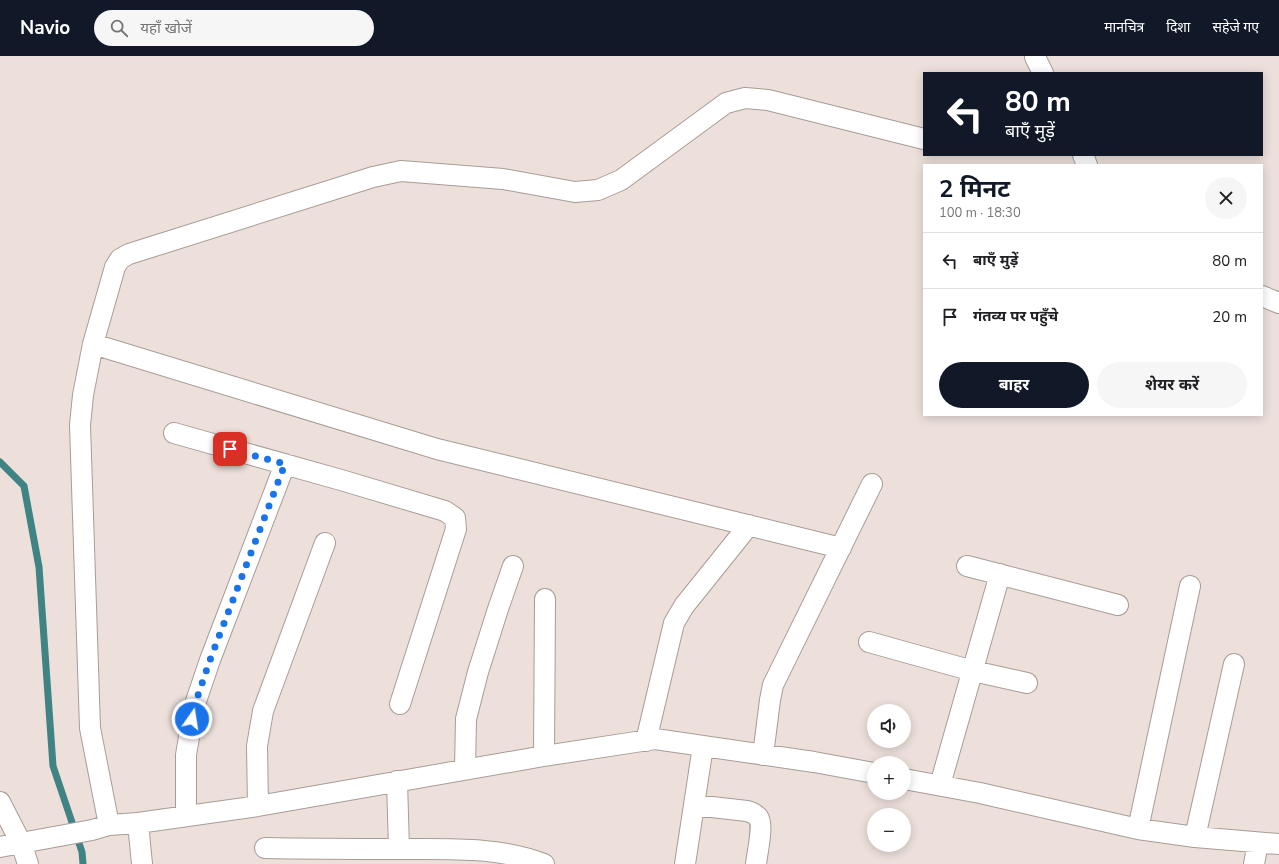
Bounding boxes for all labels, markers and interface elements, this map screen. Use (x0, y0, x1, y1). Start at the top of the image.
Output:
search box (94, 10, 374, 46)
text: Navio (20, 15, 70, 41)
icon: search (108, 17, 130, 39)
text: यहाँ खोजें (140, 18, 192, 38)
text: मानचित्र (1104, 18, 1144, 37)
text: दिशा (1166, 18, 1190, 37)
text: सहेजे गए (1212, 18, 1259, 37)
text: 80 m (1005, 83, 1071, 121)
icon: left (939, 88, 991, 140)
text: बाएँ मुड़ें (1005, 119, 1055, 143)
text: 2 मिनट (939, 173, 1010, 205)
button: close (1205, 177, 1247, 219)
text: 100 m · 18:30 (939, 204, 1021, 222)
icon: left (939, 250, 961, 272)
text: बाएँ मुड़ें (973, 250, 1018, 270)
text: 80 m (1212, 251, 1247, 271)
icon: arrive (939, 306, 961, 328)
text: गंतव्य पर पहुँचे (973, 306, 1058, 326)
text: 20 m (1212, 307, 1247, 327)
button: बाहर (939, 362, 1089, 408)
button: शेयर करें (1097, 362, 1247, 408)
pin (213, 432, 247, 466)
icon: arrive (219, 438, 241, 460)
position arrow (171, 698, 213, 740)
map controls (867, 704, 911, 852)
button: sound (867, 704, 911, 748)
button: + (867, 756, 911, 800)
button: − (867, 808, 911, 852)

